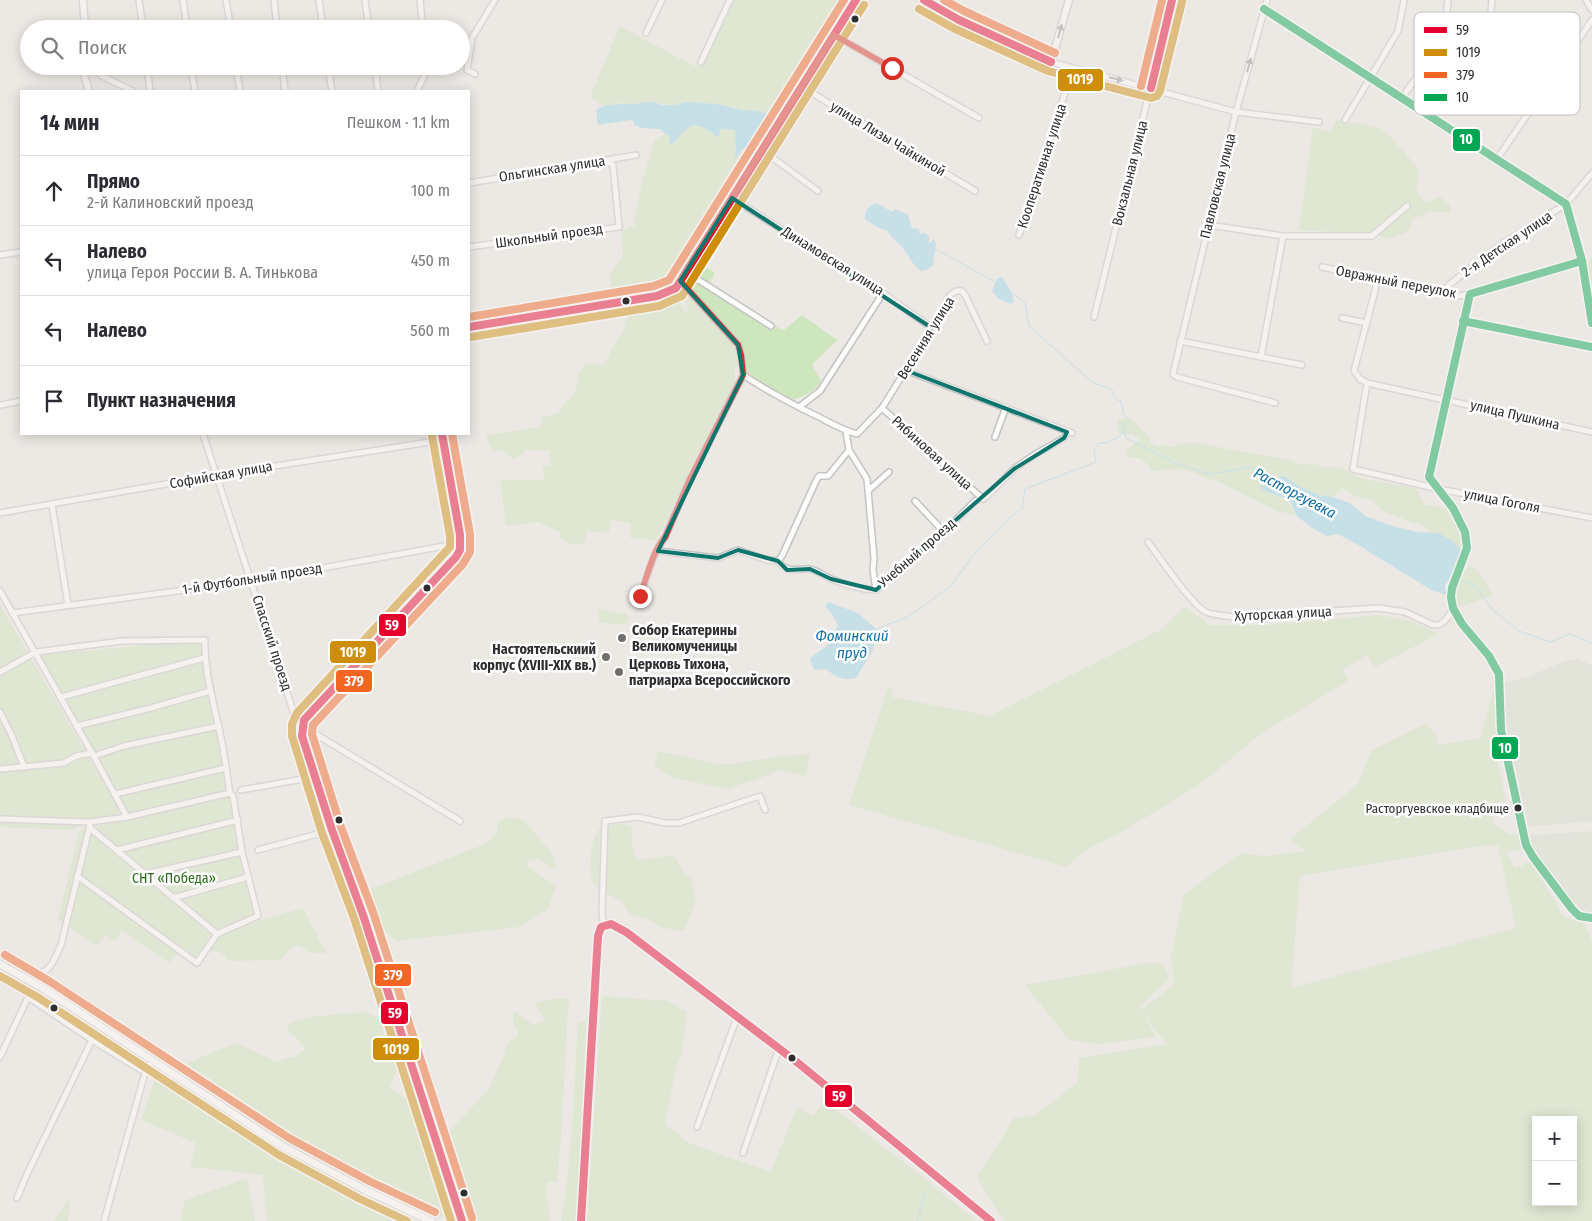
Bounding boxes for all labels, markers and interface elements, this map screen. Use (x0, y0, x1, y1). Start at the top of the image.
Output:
legend (1414, 12, 1580, 115)
unlabelled marker (850, 14, 860, 24)
search box (20, 20, 470, 75)
text: 59 (1456, 22, 1469, 39)
one-way arrow (1056, 23, 1064, 39)
icon: search (38, 34, 66, 62)
text: Поиск (78, 36, 127, 59)
text: 1019 (1456, 44, 1481, 61)
route start (881, 57, 904, 80)
one-way arrow (1245, 57, 1253, 73)
text: 379 (1456, 67, 1475, 84)
line badge: 1019 (1057, 68, 1104, 92)
text: 1019 (1067, 71, 1093, 88)
one-way arrow (1108, 75, 1123, 83)
text: 10 (1456, 89, 1469, 106)
street label: улица Лизы Чайкиной (827, 98, 949, 180)
street label: Кооперативная улица (1014, 101, 1070, 231)
text: 14 мин (40, 110, 99, 136)
text: Пешком · 1.1 km (347, 113, 450, 132)
street label: Вокзальная улица (1109, 118, 1151, 227)
line badge: 10 (1452, 128, 1481, 152)
street label: Павловская улица (1197, 131, 1239, 241)
text: 10 (1459, 131, 1473, 148)
street label: Ольгинская улица (498, 152, 606, 186)
text: Прямо (87, 170, 140, 193)
icon: ahead (40, 177, 68, 205)
text: 100 m (411, 181, 450, 200)
text: 2-й Калиновский проезд (87, 193, 254, 212)
street label: 2-я Детская улица (1458, 207, 1556, 281)
street label: Школьный проезд (494, 220, 604, 252)
street label: Динамовская улица (778, 222, 887, 299)
text: Налево (87, 240, 147, 263)
icon: left (40, 247, 68, 275)
text: 450 m (411, 251, 450, 270)
street label: Овражный переулок (1334, 262, 1458, 302)
text: улица Героя России В. А. Тинькова (87, 263, 318, 282)
street label: Весенняя улица (894, 293, 958, 383)
unlabelled marker (621, 296, 631, 306)
icon: left (40, 317, 68, 345)
text: Налево (87, 319, 147, 342)
text: 560 m (410, 321, 450, 340)
icon: arrive (40, 387, 68, 415)
text: Пункт назначения (87, 389, 236, 412)
street label: улица Пушкина (1469, 396, 1562, 434)
street label: Рябиновая улица (888, 412, 976, 494)
street label: Софийская улица (168, 458, 274, 492)
water label: Расторгуевка (1251, 464, 1339, 522)
street label: улица Гоголя (1462, 485, 1542, 517)
street label: Учебный проезд (874, 515, 959, 592)
street label: 1-й Футбольный проезд (181, 560, 323, 598)
unlabelled marker (422, 583, 432, 593)
route end (629, 585, 652, 608)
street label: Спасский проезд (249, 593, 295, 693)
street label: Хуторская улица (1234, 603, 1332, 625)
line badge: 59 (378, 613, 407, 637)
text: 59 (385, 617, 399, 634)
place label: Собор Екатерины Великомученицы (632, 622, 738, 655)
water label: Фоминский пруд (816, 627, 889, 662)
marker: Собор Екатерины Великомученицы (616, 632, 628, 644)
line badge: 1019 (329, 640, 377, 664)
place label: Настоятельскиий корпус (XVIII-XIX вв.) (473, 641, 596, 674)
text: 1019 (340, 644, 366, 661)
marker: Настоятельскиий корпус (XVIII-XIX вв.) (600, 651, 612, 663)
place label: Церковь Тихона, патриарха Всероссийского (629, 656, 791, 689)
marker: Церковь Тихона, патриарха Всероссийского (613, 666, 625, 678)
line badge: 379 (335, 669, 373, 693)
text: 379 (343, 673, 364, 690)
line badge: 10 (1491, 736, 1519, 760)
text: 10 (1498, 740, 1512, 757)
place label: Расторгуевское кладбище (1366, 801, 1509, 816)
marker: Расторгуевское кладбище (1513, 803, 1523, 813)
unlabelled marker (334, 815, 344, 825)
park label: СНТ «Победа» (132, 870, 216, 887)
line badge: 379 (374, 963, 412, 987)
text: 379 (382, 967, 403, 984)
line badge: 59 (380, 1001, 409, 1025)
unlabelled marker (49, 1003, 59, 1013)
text: 59 (388, 1005, 402, 1022)
line badge: 1019 (372, 1037, 420, 1061)
text: 1019 (383, 1041, 409, 1058)
unlabelled marker (787, 1053, 797, 1063)
line badge: 59 (824, 1084, 853, 1108)
text: 59 (832, 1088, 846, 1105)
map controls (1532, 1116, 1577, 1206)
button: + (1532, 1116, 1577, 1161)
button: − (1532, 1161, 1577, 1206)
unlabelled marker (459, 1188, 469, 1198)

